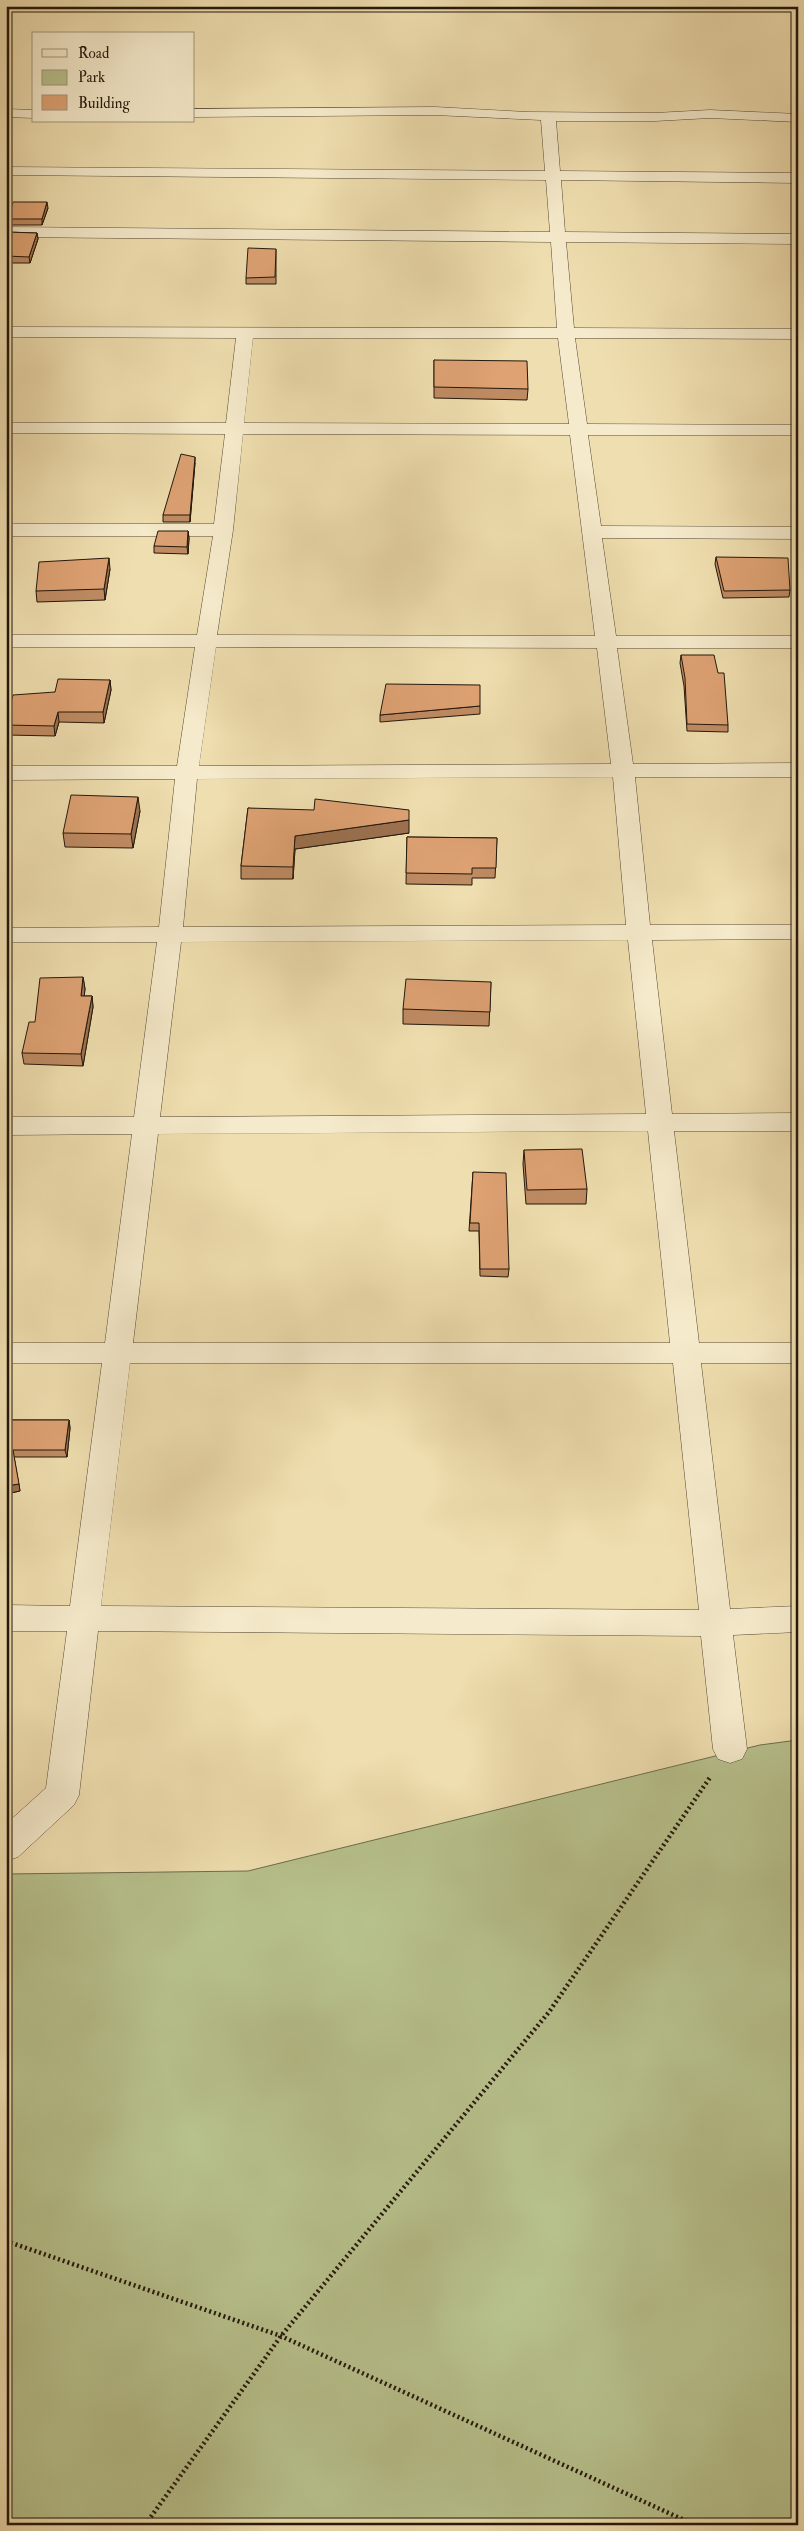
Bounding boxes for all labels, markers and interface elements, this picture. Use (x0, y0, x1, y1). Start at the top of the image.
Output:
legend (32, 32, 195, 122)
text: Road (78, 44, 110, 63)
text: Park (78, 68, 105, 87)
text: Building (78, 94, 130, 113)

